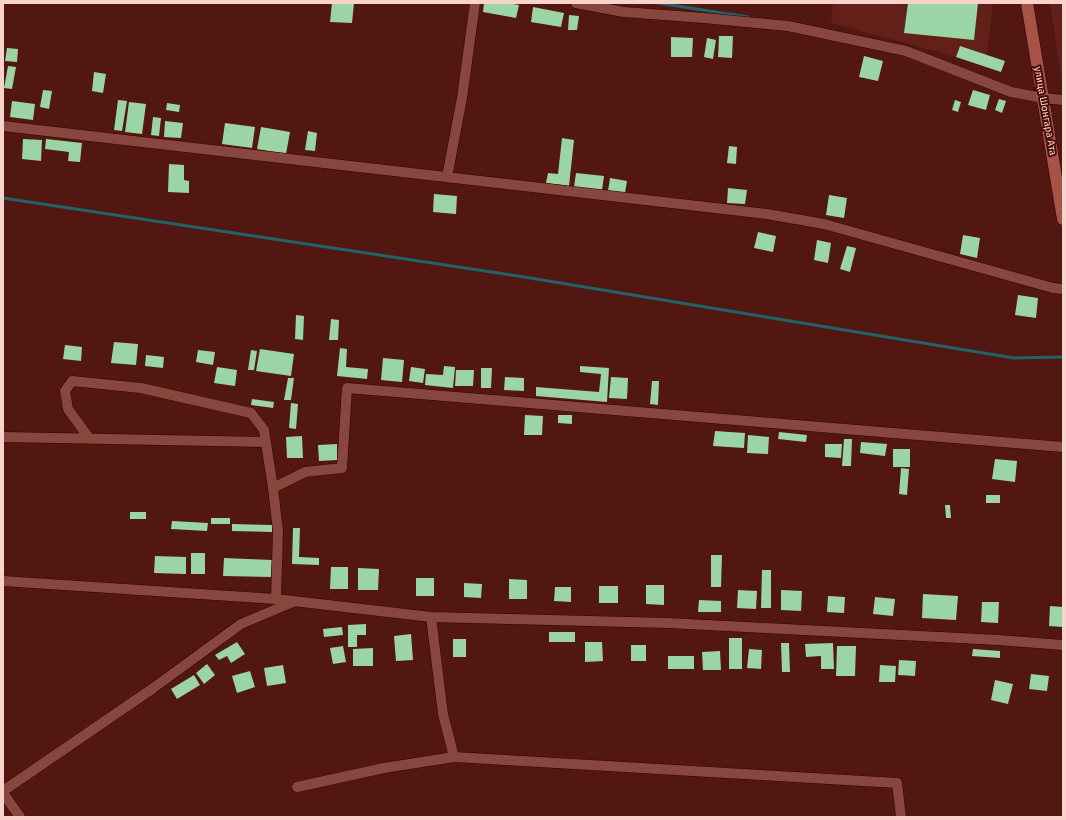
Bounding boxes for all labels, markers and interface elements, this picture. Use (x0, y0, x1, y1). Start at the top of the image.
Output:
street label: улица Шонгара Ата (1031, 66, 1059, 156)

